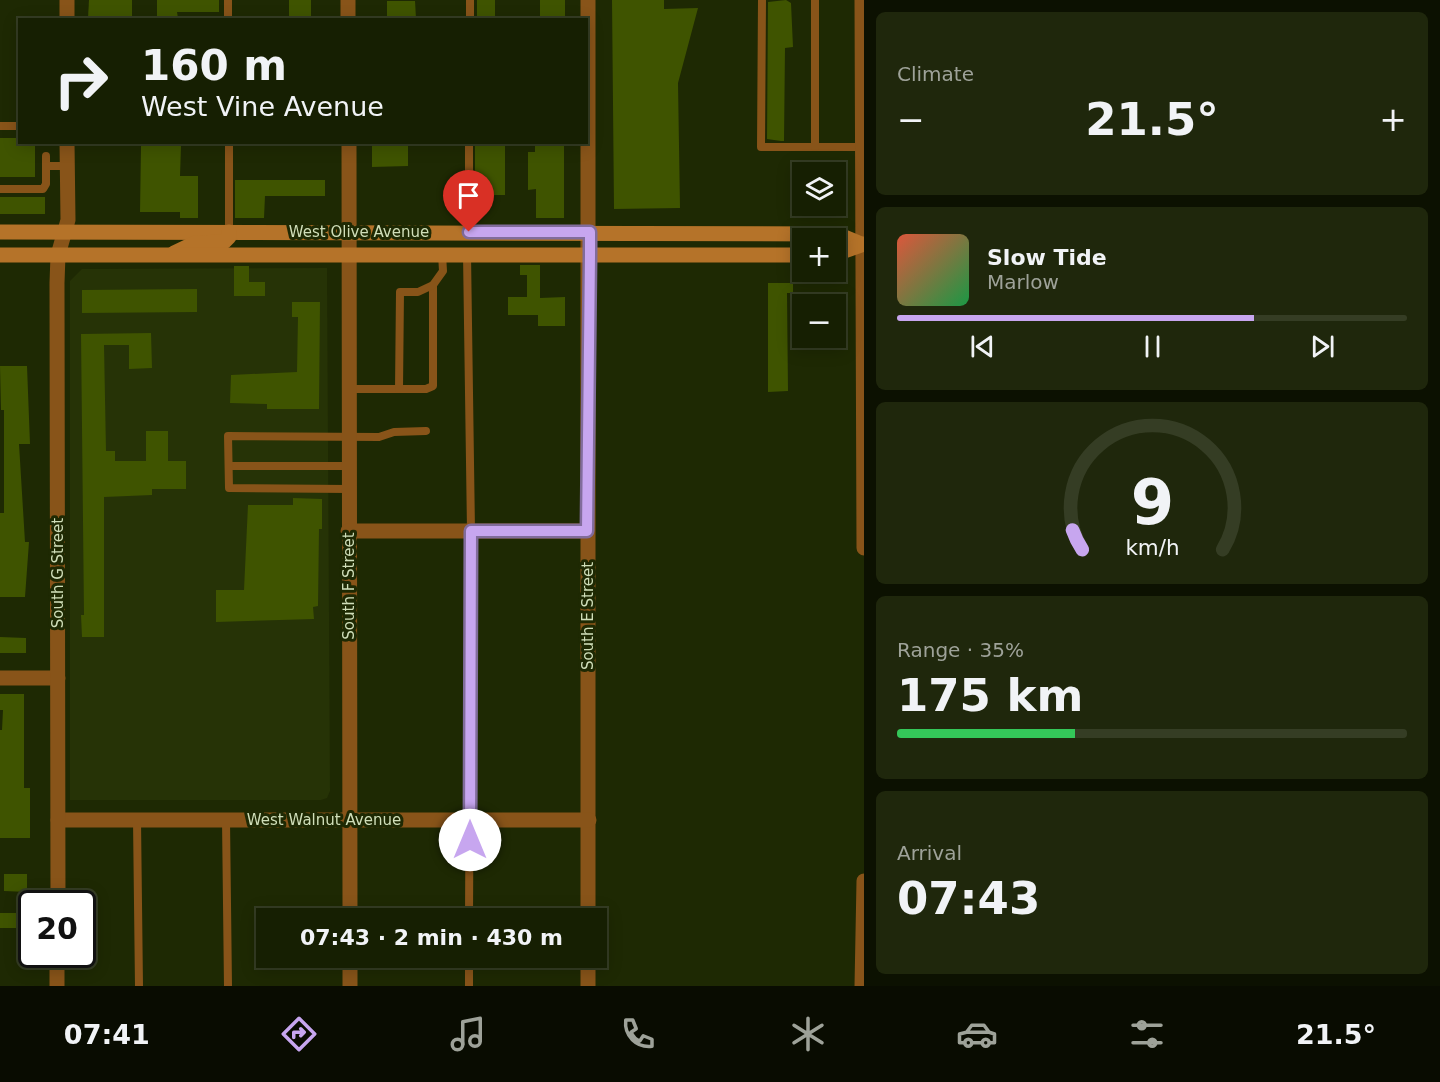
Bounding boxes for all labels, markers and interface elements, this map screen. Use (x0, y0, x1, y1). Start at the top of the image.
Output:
text: 160 m (141, 41, 287, 90)
icon: right (42, 42, 120, 120)
text: Climate (897, 62, 974, 86)
text: West Vine Avenue (141, 91, 384, 122)
text: 21.5° (1085, 93, 1219, 146)
text: − (897, 100, 925, 139)
text: + (1379, 100, 1407, 139)
map controls (792, 162, 846, 348)
button: layers (792, 162, 846, 216)
pin (443, 170, 494, 232)
icon: arrive (452, 179, 485, 212)
street label: West Olive Avenue (289, 223, 429, 241)
button: + (792, 228, 846, 282)
text: Slow Tide (987, 245, 1107, 270)
text: Marlow (987, 270, 1059, 294)
button: − (792, 294, 846, 348)
icon: previous (966, 330, 999, 363)
icon: pause (1136, 330, 1169, 363)
icon: next (1306, 330, 1339, 363)
text: 9 (1130, 466, 1174, 539)
street label: South G Street (49, 518, 67, 628)
street label: South F Street (340, 532, 358, 640)
text: km/h (1125, 535, 1179, 560)
street label: South E Street (579, 562, 597, 670)
text: Range · 35% (897, 638, 1024, 662)
text: 175 km (897, 669, 1083, 722)
position arrow (438, 808, 502, 872)
street label: West Walnut Avenue (247, 811, 401, 829)
text: Arrival (897, 841, 962, 865)
text: 07:43 (897, 872, 1040, 925)
speed limit sign: 20 (18, 890, 96, 968)
text: 07:43 · 2 min · 430 m (300, 925, 563, 950)
icon: directions (278, 1013, 320, 1055)
icon: music (447, 1013, 489, 1055)
icon: phone (617, 1013, 659, 1055)
icon: climate (787, 1013, 829, 1055)
icon: car (956, 1013, 998, 1055)
icon: filters (1126, 1013, 1168, 1055)
text: 07:41 (64, 1019, 150, 1050)
text: 21.5° (1296, 1019, 1376, 1050)

